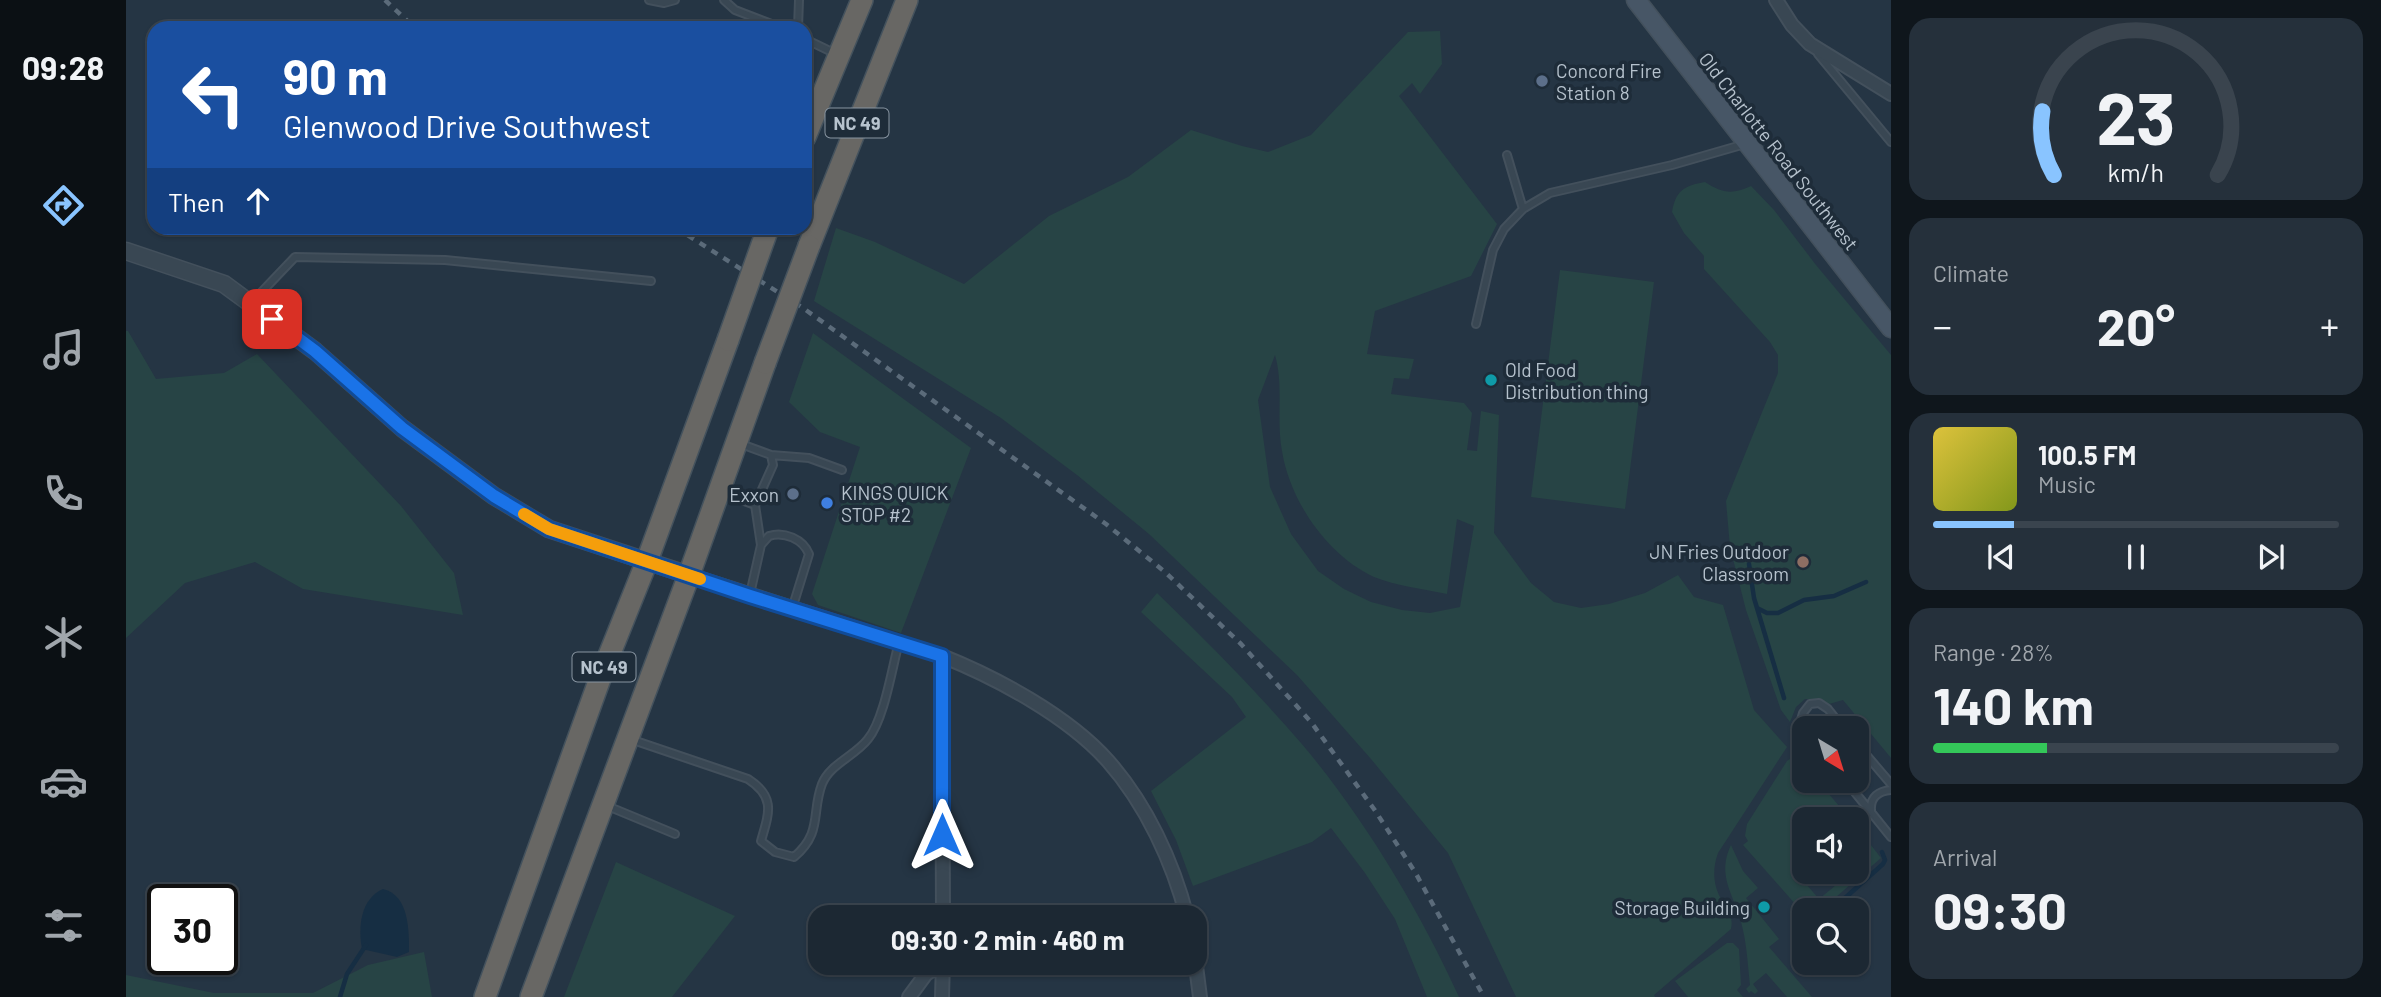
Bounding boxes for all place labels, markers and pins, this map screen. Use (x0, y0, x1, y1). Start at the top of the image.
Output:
place label: Concord Fire Station 8 (1556, 59, 1662, 104)
marker: Concord Fire Station 8 (1534, 73, 1550, 89)
pin (242, 289, 302, 349)
place label: Old Food Distribution thing (1505, 358, 1649, 403)
marker: Old Food Distribution thing (1483, 372, 1499, 388)
place label: KINGS QUICK STOP #2 (841, 481, 949, 526)
place label: Exxon (729, 483, 779, 506)
marker: Exxon (785, 486, 801, 502)
marker: KINGS QUICK STOP #2 (819, 495, 835, 511)
place label: JN Fries Outdoor Classroom (1650, 540, 1789, 585)
marker: JN Fries Outdoor Classroom (1795, 554, 1811, 570)
place label: Storage Building (1615, 896, 1750, 919)
marker: Storage Building (1756, 899, 1772, 915)

